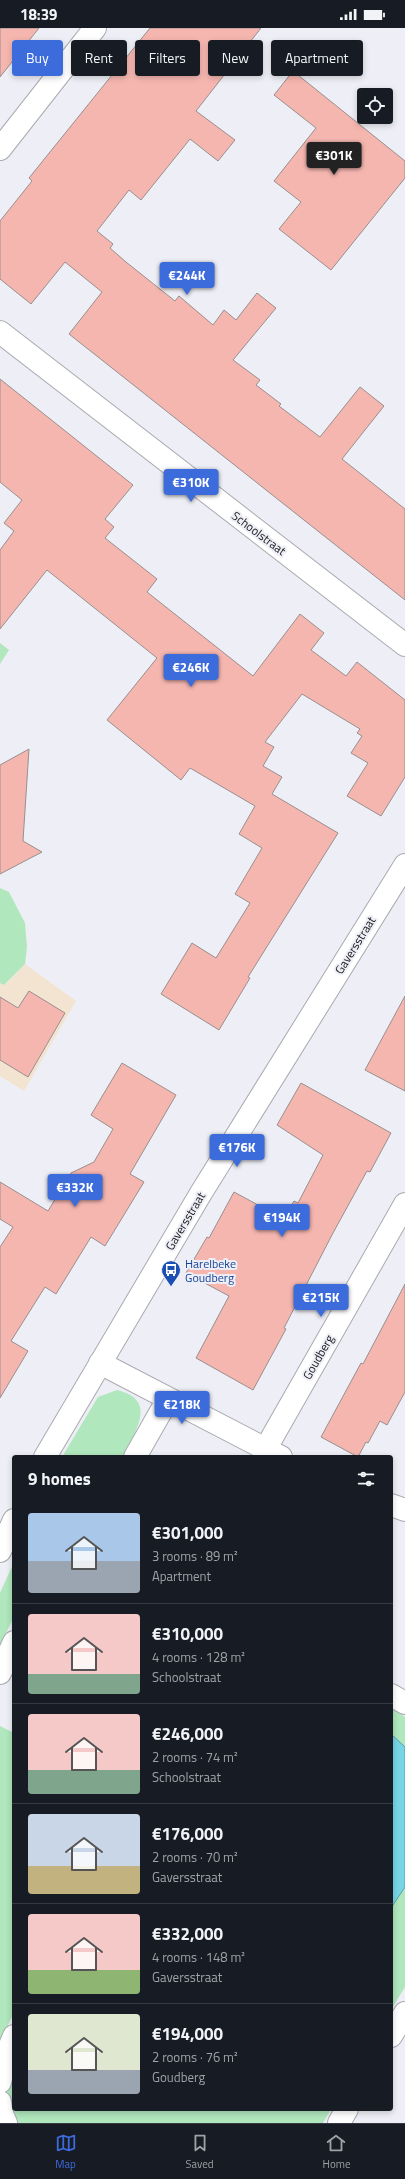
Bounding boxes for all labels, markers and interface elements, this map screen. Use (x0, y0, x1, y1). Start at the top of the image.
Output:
text: 18:39 (20, 3, 57, 26)
chip: Buy (12, 40, 63, 76)
chip: Rent (71, 40, 127, 76)
chip: Filters (135, 40, 200, 76)
chip: New (208, 40, 263, 76)
chip: Apartment (271, 40, 363, 76)
map controls (357, 88, 393, 124)
button: locate (357, 88, 393, 124)
pin: €301K (306, 142, 362, 176)
text: €301K (316, 145, 352, 165)
pin: €244K (159, 262, 215, 296)
text: €244K (169, 265, 205, 285)
pin: €310K (163, 469, 219, 503)
text: €310K (173, 472, 209, 492)
street label: Schoolstraat (228, 506, 291, 560)
pin: €246K (163, 654, 219, 688)
text: €246K (173, 657, 209, 677)
street label: Gaversstraat (330, 912, 381, 978)
pin: €176K (209, 1134, 265, 1168)
text: €176K (219, 1137, 255, 1157)
pin: €332K (47, 1174, 103, 1208)
text: €332K (57, 1177, 93, 1197)
street label: Gaversstraat (160, 1188, 210, 1254)
pin: €194K (254, 1204, 310, 1238)
text: €194K (264, 1207, 300, 1227)
place label: Harelbeke Goudberg (185, 1254, 236, 1287)
bus stop icon: Harelbeke Goudberg (160, 1259, 182, 1287)
pin: €215K (293, 1284, 349, 1318)
text: €215K (303, 1287, 339, 1307)
street label: Goudberg (298, 1331, 338, 1383)
pin: €218K (154, 1391, 210, 1425)
text: €218K (164, 1394, 200, 1414)
text: 9 homes (28, 1466, 91, 1492)
icon: filters (355, 1468, 377, 1490)
text: €301,000 (152, 1520, 223, 1546)
icon: home (60, 1529, 108, 1577)
text: 3 rooms · 89 m² (152, 1546, 238, 1566)
text: Apartment (152, 1566, 211, 1586)
text: €310,000 (152, 1621, 223, 1647)
icon: home (60, 1630, 108, 1678)
text: 4 rooms · 128 m² (152, 1647, 245, 1667)
text: Schoolstraat (152, 1667, 221, 1687)
text: €246,000 (152, 1721, 223, 1747)
icon: home (60, 1730, 108, 1778)
text: 2 rooms · 74 m² (152, 1747, 238, 1767)
text: Schoolstraat (152, 1767, 221, 1787)
text: €176,000 (152, 1821, 223, 1847)
icon: home (60, 1830, 108, 1878)
text: 2 rooms · 70 m² (152, 1847, 238, 1867)
text: Gaversstraat (152, 1867, 222, 1887)
text: €332,000 (152, 1921, 223, 1947)
icon: home (60, 1930, 108, 1978)
text: 4 rooms · 148 m² (152, 1947, 245, 1967)
text: Gaversstraat (152, 1967, 222, 1987)
text: €194,000 (152, 2021, 223, 2047)
icon: home (60, 2030, 108, 2078)
text: 2 rooms · 76 m² (152, 2047, 238, 2067)
text: Goudberg (152, 2067, 205, 2087)
tab: Map (55, 2132, 77, 2172)
tab: Saved (186, 2132, 214, 2172)
tab: Home (323, 2132, 350, 2172)

